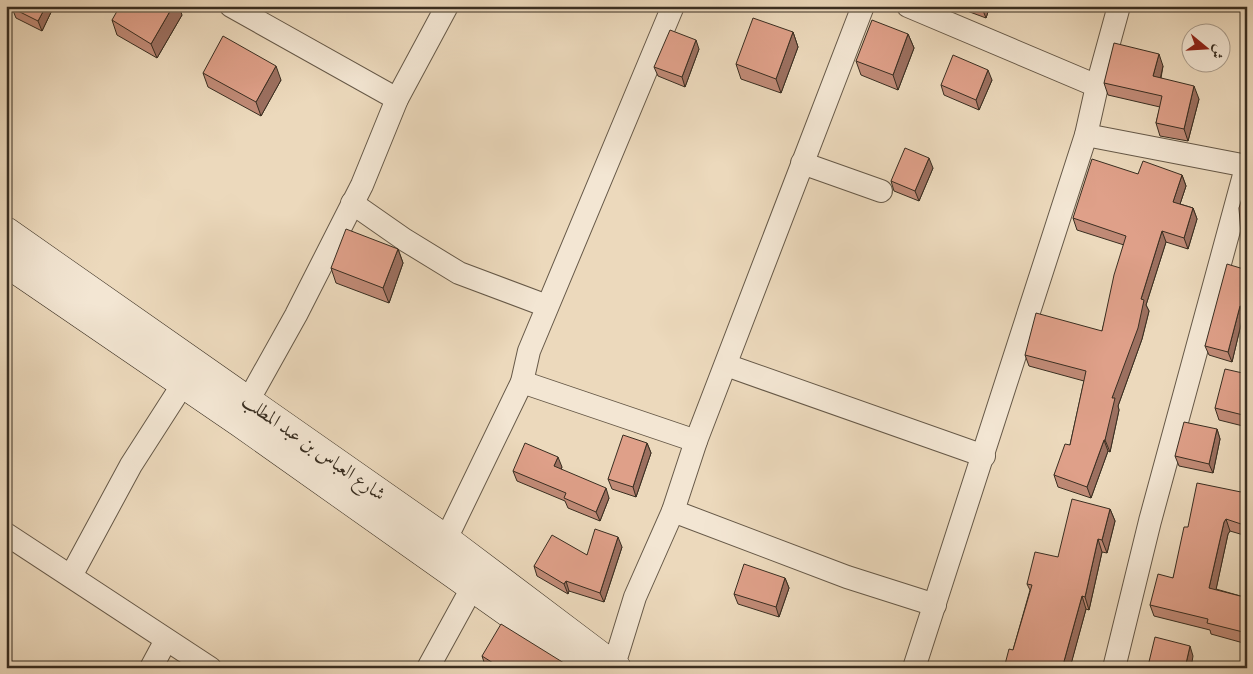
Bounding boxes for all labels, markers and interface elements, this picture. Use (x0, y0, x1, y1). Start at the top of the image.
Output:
north arrow (1180, 22, 1230, 72)
text: ش (1208, 43, 1228, 61)
street label: شارع العباس بن عبد المطلب (235, 389, 390, 509)

